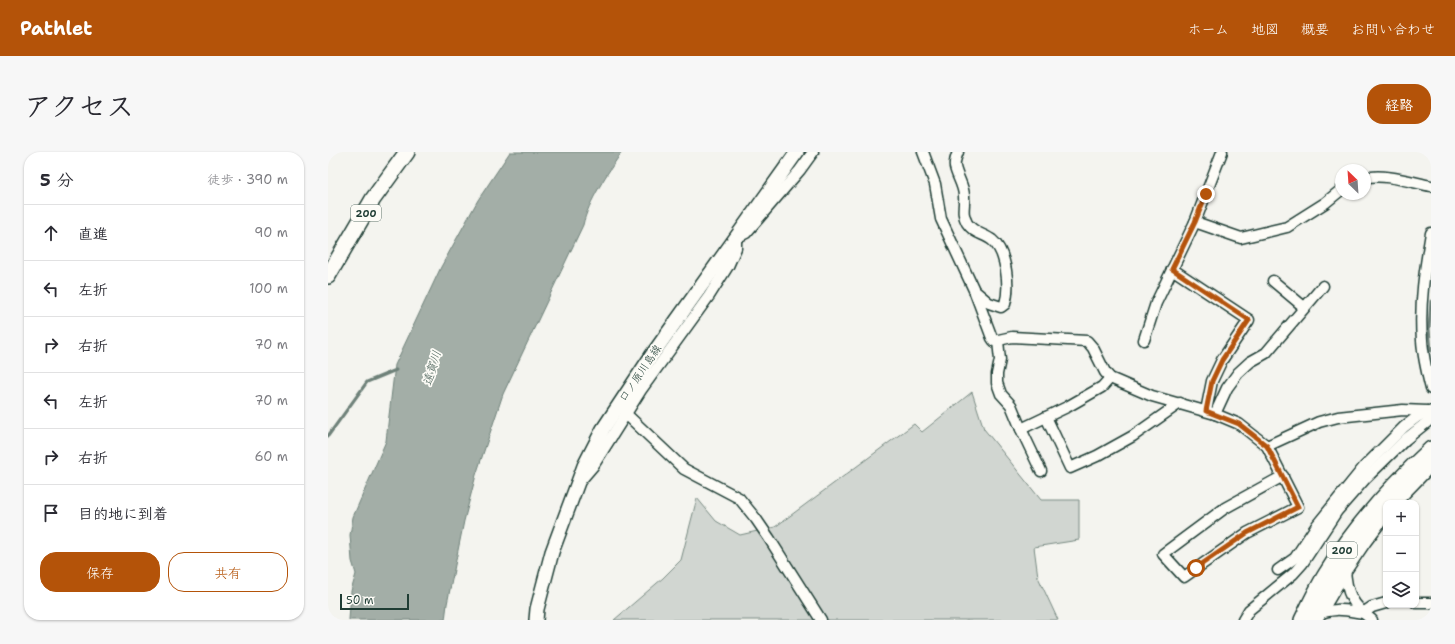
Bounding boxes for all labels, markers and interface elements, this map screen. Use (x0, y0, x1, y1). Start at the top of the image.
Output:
text: Pathlet (20, 16, 92, 41)
text: ホーム (1188, 20, 1229, 38)
text: 地図 (1251, 20, 1279, 38)
text: 概要 (1301, 20, 1329, 38)
text: お問い合わせ (1351, 20, 1435, 38)
button: 経路 (1367, 84, 1431, 124)
text: アクセス (24, 87, 134, 125)
north arrow (1335, 164, 1371, 200)
text: 5 分 (40, 169, 73, 191)
text: 徒歩 · 390 m (207, 171, 288, 188)
route end (1197, 185, 1215, 203)
road number: 200 (351, 205, 381, 221)
icon: ahead (40, 222, 62, 244)
text: 直進 (78, 224, 108, 244)
text: 90 m (254, 224, 288, 241)
icon: left (40, 278, 62, 300)
text: 左折 (78, 280, 108, 300)
text: 100 m (249, 280, 288, 297)
icon: right (40, 334, 62, 356)
text: 右折 (78, 336, 108, 356)
text: 70 m (254, 336, 288, 353)
street label: 口ノ原川島線 (616, 342, 665, 405)
water label: 遠賀川 (419, 348, 445, 388)
icon: left (40, 390, 62, 412)
text: 左折 (78, 392, 108, 412)
text: 70 m (254, 392, 288, 409)
icon: right (40, 446, 62, 468)
text: 右折 (78, 448, 108, 468)
text: 60 m (255, 448, 288, 465)
map controls (1383, 500, 1419, 608)
button: + (1383, 500, 1419, 536)
icon: arrive (40, 502, 62, 524)
text: 目的地に到着 (78, 504, 168, 524)
button: − (1383, 536, 1419, 572)
road number: 200 (1327, 542, 1357, 558)
button: 保存 (40, 552, 160, 592)
button: 共有 (168, 552, 288, 592)
route start (1187, 559, 1205, 577)
button: layers (1383, 572, 1419, 608)
scale bar (340, 592, 409, 611)
text: 50 m (346, 593, 374, 608)

